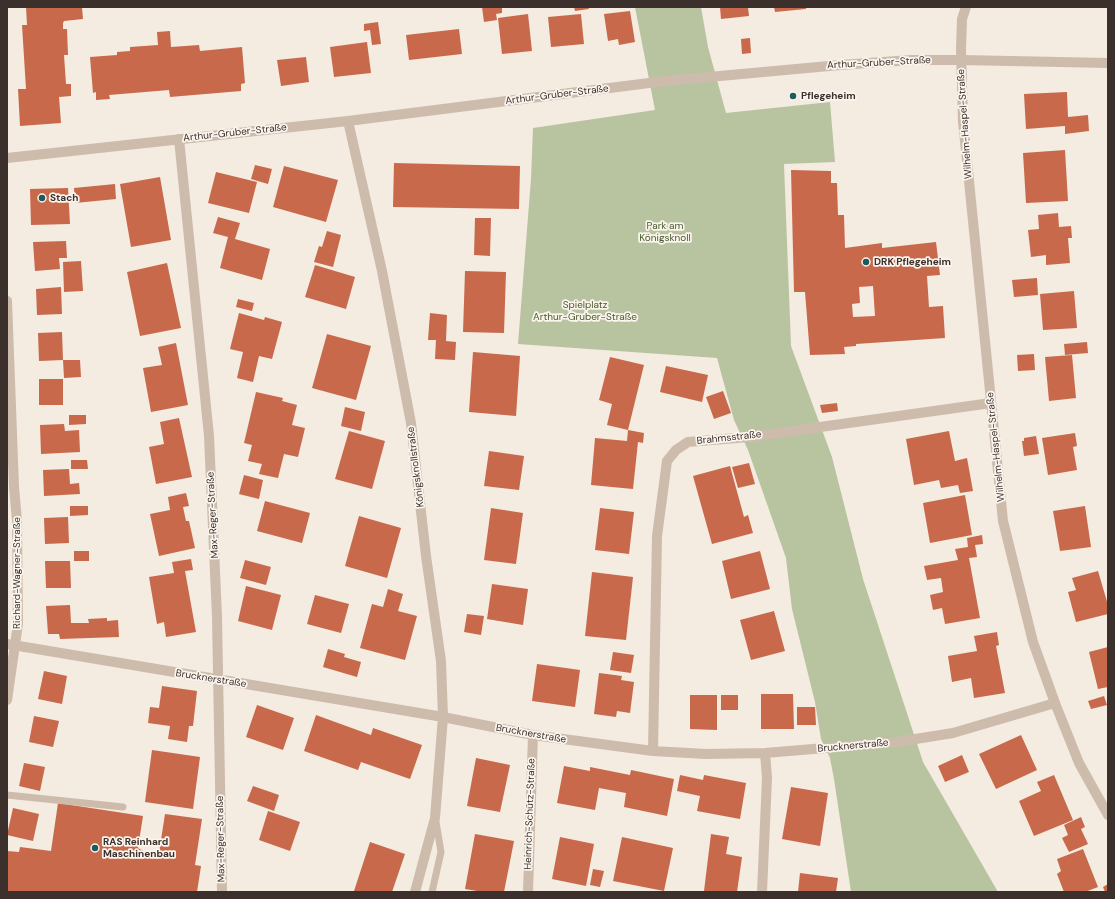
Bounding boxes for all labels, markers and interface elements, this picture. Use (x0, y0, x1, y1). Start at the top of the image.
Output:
street label: Arthur-Gruber-Straße (827, 54, 931, 72)
street label: Wilhelm-Haspel-Straße (955, 69, 975, 179)
street label: Arthur-Gruber-Straße (505, 83, 609, 107)
place label: Pflegeheim (801, 90, 856, 102)
marker: Pflegeheim (788, 91, 798, 101)
street label: Arthur-Gruber-Straße (183, 122, 287, 144)
place label: Stach (50, 192, 78, 204)
marker: Stach (37, 193, 47, 203)
park label: Park am Königsknoll (639, 220, 691, 244)
place label: DRK Pflegeheim (874, 256, 951, 268)
marker: DRK Pflegeheim (861, 257, 871, 267)
park label: Spielplatz Arthur-Gruber-Straße (533, 299, 637, 322)
street label: Wilhelm-Haspel-Straße (984, 392, 1008, 502)
street label: Königsknollstraße (405, 426, 427, 508)
street label: Brahmsstraße (696, 429, 762, 447)
street label: Max-Reger-Straße (205, 471, 221, 559)
street label: Richard-Wagner-Straße (11, 517, 23, 629)
street label: Brucknerstraße (175, 667, 247, 691)
street label: Brucknerstraße (495, 722, 567, 746)
street label: Brucknerstraße (817, 737, 889, 755)
street label: Heinrich-Schütz-Straße (522, 758, 538, 870)
street label: Max-Reger-Straße (214, 796, 228, 882)
place label: RAS Reinhard Maschinenbau (103, 836, 175, 860)
marker: RAS Reinhard Maschinenbau (90, 843, 100, 853)

